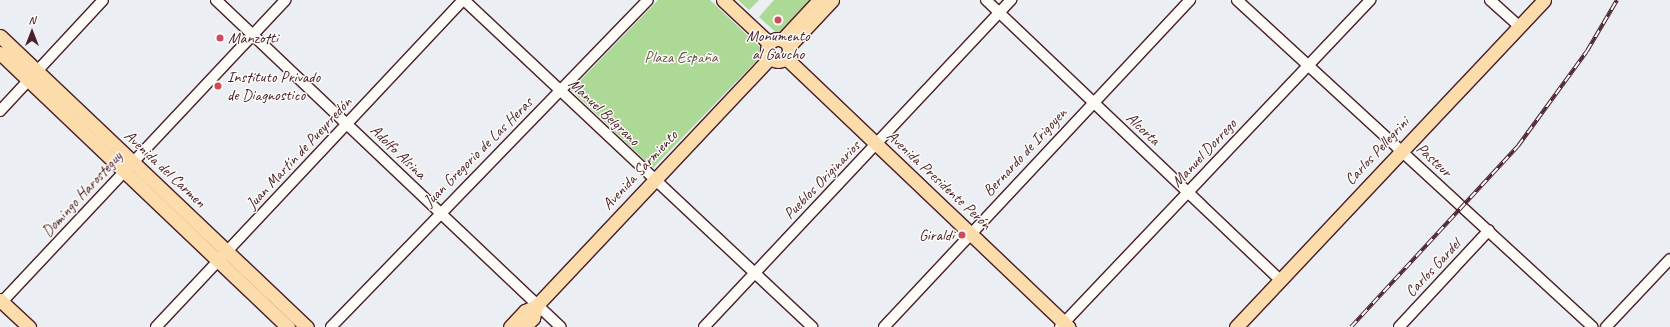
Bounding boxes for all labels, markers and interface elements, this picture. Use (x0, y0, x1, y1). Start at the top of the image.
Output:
north arrow (12, 12, 52, 52)
text: N (29, 13, 35, 27)
marker: Monumento al Gaucho (773, 15, 783, 25)
place label: Monumento al Gaucho (746, 26, 810, 64)
place label: Manzotti (228, 28, 278, 48)
marker: Manzotti (215, 33, 225, 43)
park label: Plaza España (644, 47, 718, 67)
place label: Instituto Privado de Diagnostico (227, 67, 320, 105)
street label: Manuel Belgrano (564, 74, 644, 150)
marker: Instituto Privado de Diagnostico (212, 80, 224, 92)
street label: Juan Martín de Pueyrredón (242, 93, 356, 213)
street label: Juan Gregorio de Las Heras (419, 93, 537, 211)
street label: Bernardo de Irigoyen (979, 104, 1071, 200)
street label: Alcorta (1122, 109, 1164, 149)
street label: Carlos Pellegrini (1341, 113, 1413, 189)
street label: Manuel Dorrego (1167, 115, 1241, 191)
street label: Adolfo Alsina (366, 121, 430, 183)
street label: Avenida del Carmen (120, 126, 210, 212)
street label: Avenida Sarmiento (598, 126, 682, 214)
street label: Avenida Presidente Perón (883, 127, 995, 233)
street label: Pueblos Originarios (780, 137, 864, 223)
street label: Pasteur (1412, 139, 1456, 181)
street label: Domingo Harosteguy (38, 147, 126, 241)
place label: Giraldi (919, 225, 954, 245)
marker: Giraldi (957, 230, 967, 240)
street label: Carlos Gardel (1401, 235, 1465, 301)

